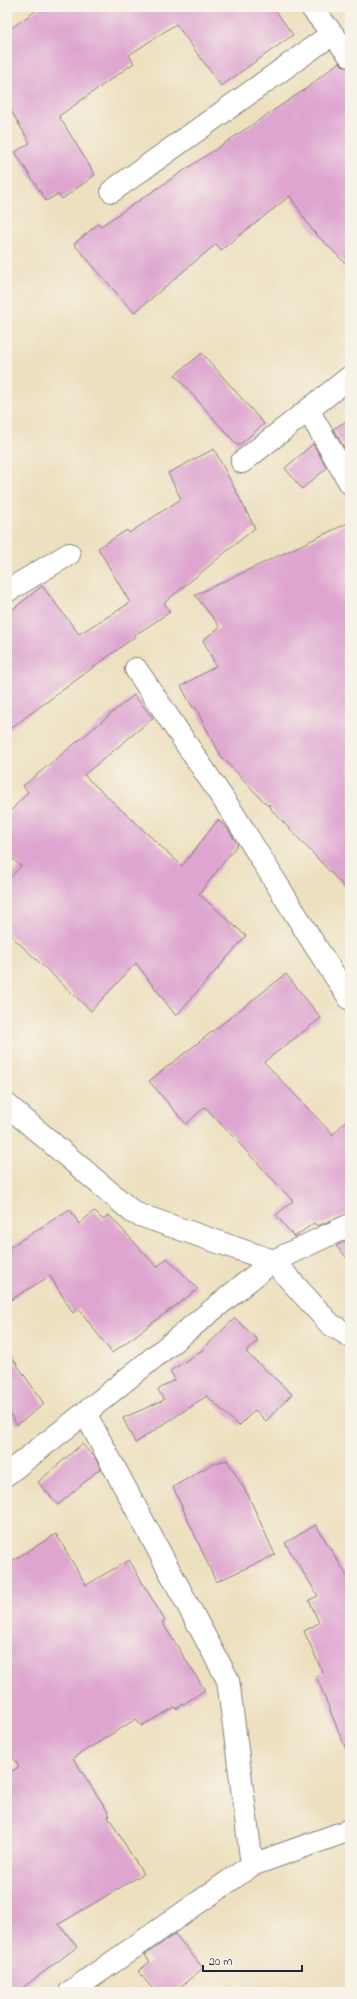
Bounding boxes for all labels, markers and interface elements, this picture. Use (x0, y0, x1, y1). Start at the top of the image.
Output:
scale bar (203, 1947, 302, 1973)
text: 20 m (209, 1953, 232, 1971)

